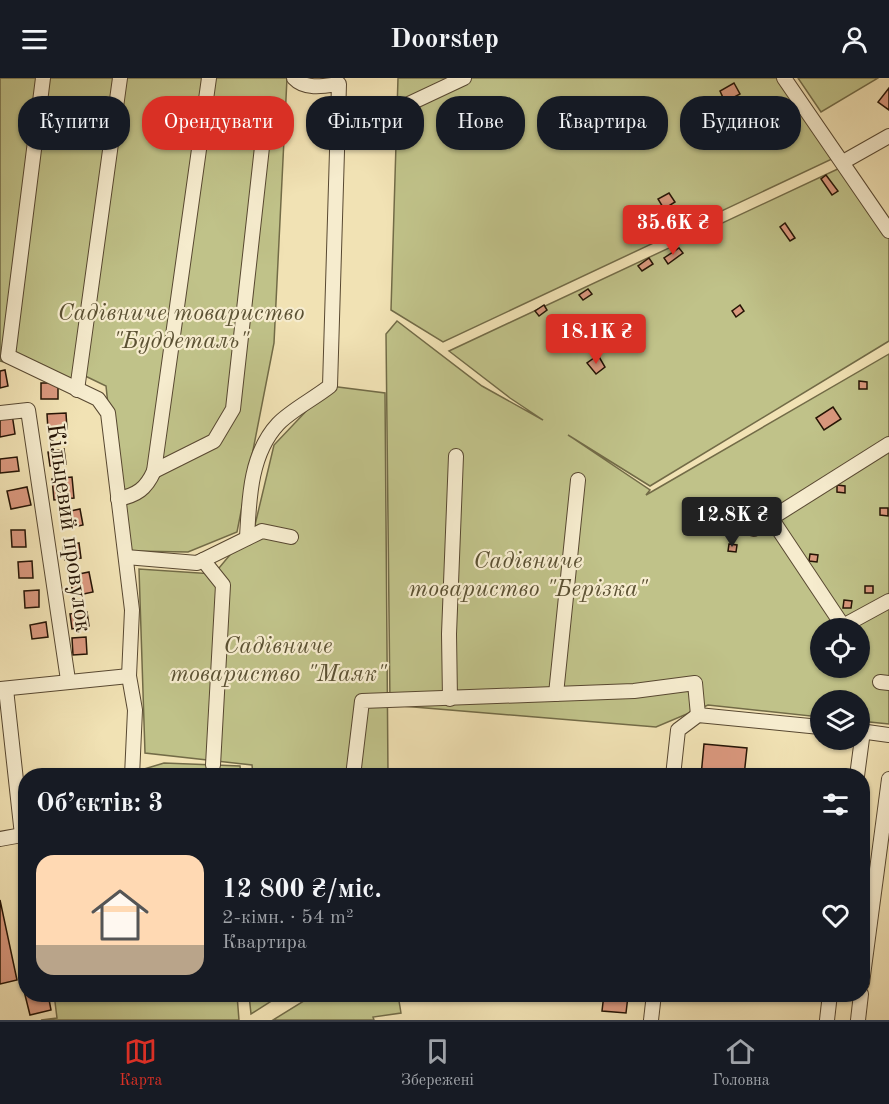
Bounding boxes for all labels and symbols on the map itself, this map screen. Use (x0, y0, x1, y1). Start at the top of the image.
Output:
pin: 35.6K ₴ (618, 205, 728, 256)
park label: Садівниче товариство "Буддеталь" (57, 302, 305, 354)
pin: 18.1K ₴ (541, 314, 651, 365)
street label: Кільцевий провулок (41, 422, 95, 634)
pin: 12.8K ₴ (677, 497, 787, 548)
park label: Садівниче товариство "Берізка" (409, 550, 649, 602)
park label: Садівниче товариство "Маяк" (169, 635, 388, 687)

